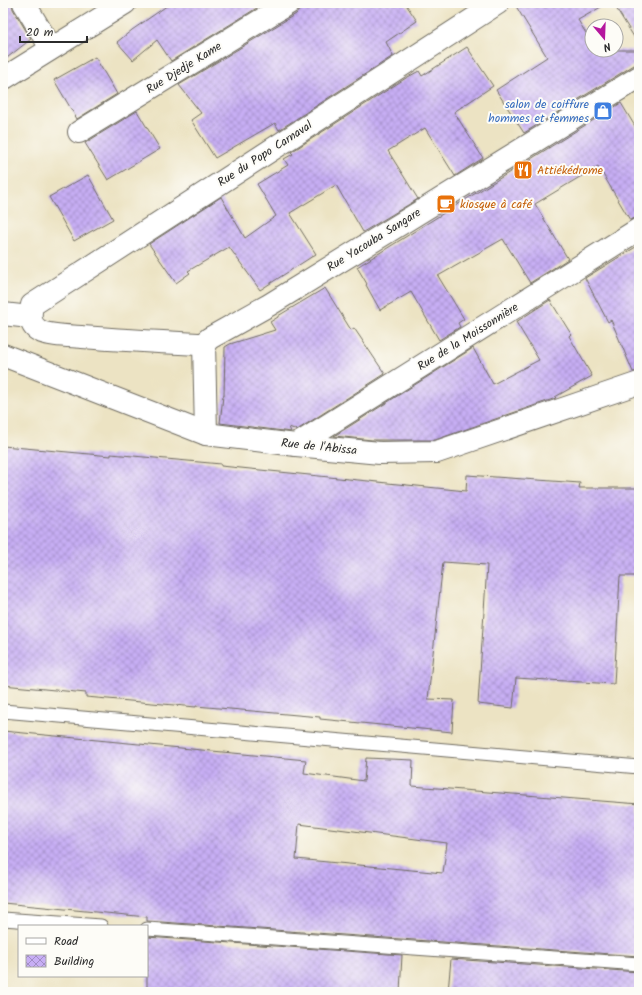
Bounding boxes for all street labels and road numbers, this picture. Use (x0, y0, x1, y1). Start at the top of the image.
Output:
street label: Rue Djedje Kame (142, 37, 226, 99)
street label: Rue du Popo Carnaval (214, 116, 316, 192)
street label: Rue Yacouba Sangare (323, 203, 425, 277)
street label: Rue de la Moissonnière (414, 298, 523, 376)
street label: Rue de l'Abissa (280, 434, 358, 460)

